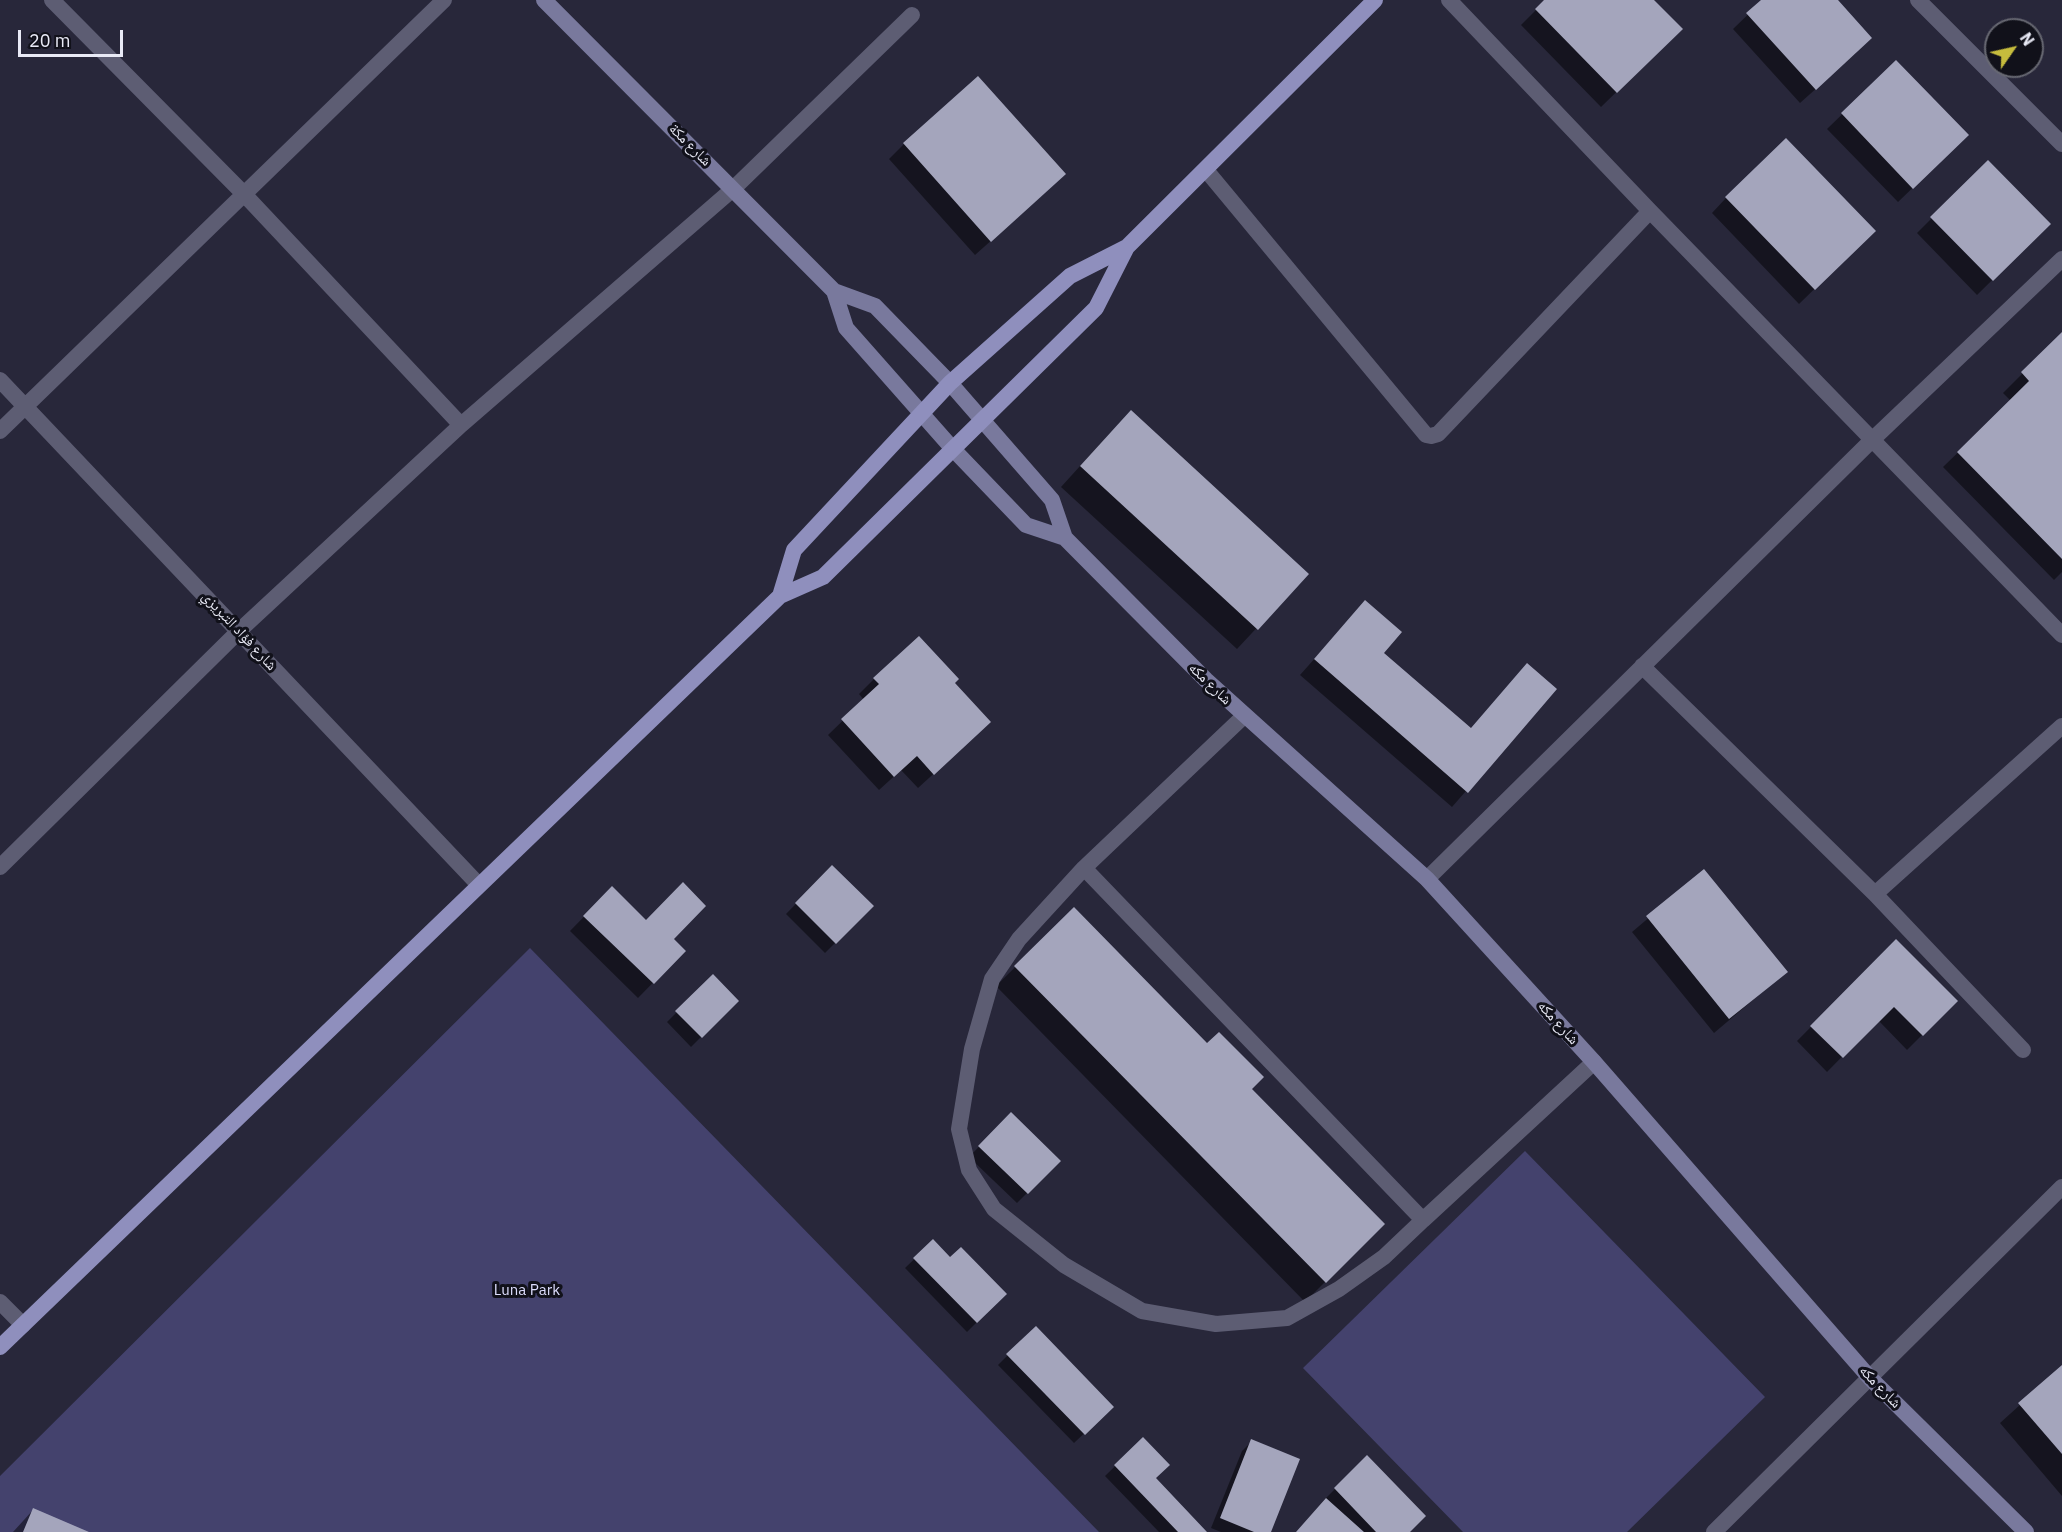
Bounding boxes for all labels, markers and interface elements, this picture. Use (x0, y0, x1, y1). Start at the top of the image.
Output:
scale bar (21, 18, 126, 56)
north arrow (1984, 18, 2044, 78)
text: 20 m (29, 29, 71, 52)
text: N (2016, 29, 2039, 49)
street label: شارع مكة (665, 120, 715, 170)
street label: شارع فؤاد التبريزي (198, 588, 280, 674)
street label: شارع مكه (1185, 659, 1235, 709)
street label: شارع مكه (1534, 997, 1582, 1049)
park label: Luna Park (494, 1282, 560, 1300)
street label: شارع مكه (1855, 1362, 1905, 1412)

